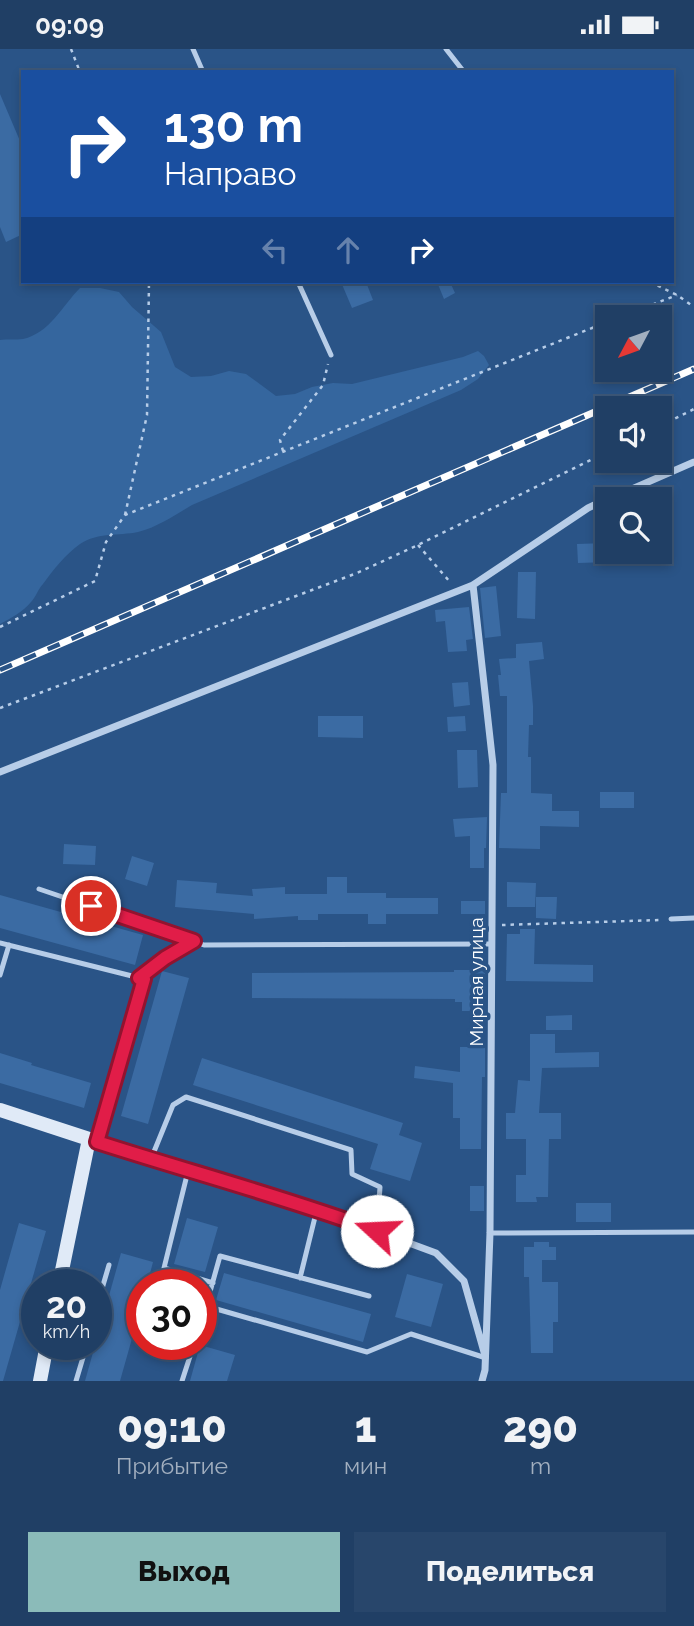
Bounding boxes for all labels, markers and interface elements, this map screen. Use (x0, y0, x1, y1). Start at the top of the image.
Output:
text: 09:09 (35, 10, 104, 40)
text: 130 m (164, 96, 303, 153)
icon: right (49, 98, 140, 189)
text: Направо (164, 155, 296, 192)
icon: left (256, 231, 294, 269)
icon: ahead (329, 231, 367, 269)
icon: right (402, 231, 440, 269)
north arrow (595, 305, 672, 381)
map controls (595, 305, 672, 564)
button: sound (595, 396, 672, 473)
button: search (595, 487, 672, 564)
pin (61, 876, 121, 936)
icon: arrive (72, 887, 110, 925)
street label: Мирная улица (465, 917, 487, 1047)
position arrow (340, 1194, 414, 1268)
speed limit sign: 30 (126, 1269, 217, 1360)
text: 20 (46, 1285, 87, 1326)
text: km/h (43, 1321, 90, 1342)
text: 09:10 (117, 1403, 227, 1452)
text: 1 (355, 1403, 376, 1452)
text: 290 (503, 1403, 578, 1452)
text: Прибытие (116, 1452, 228, 1479)
text: мин (344, 1452, 387, 1479)
text: m (530, 1452, 551, 1479)
button: Выход (28, 1532, 340, 1612)
button: Поделиться (354, 1532, 666, 1612)

